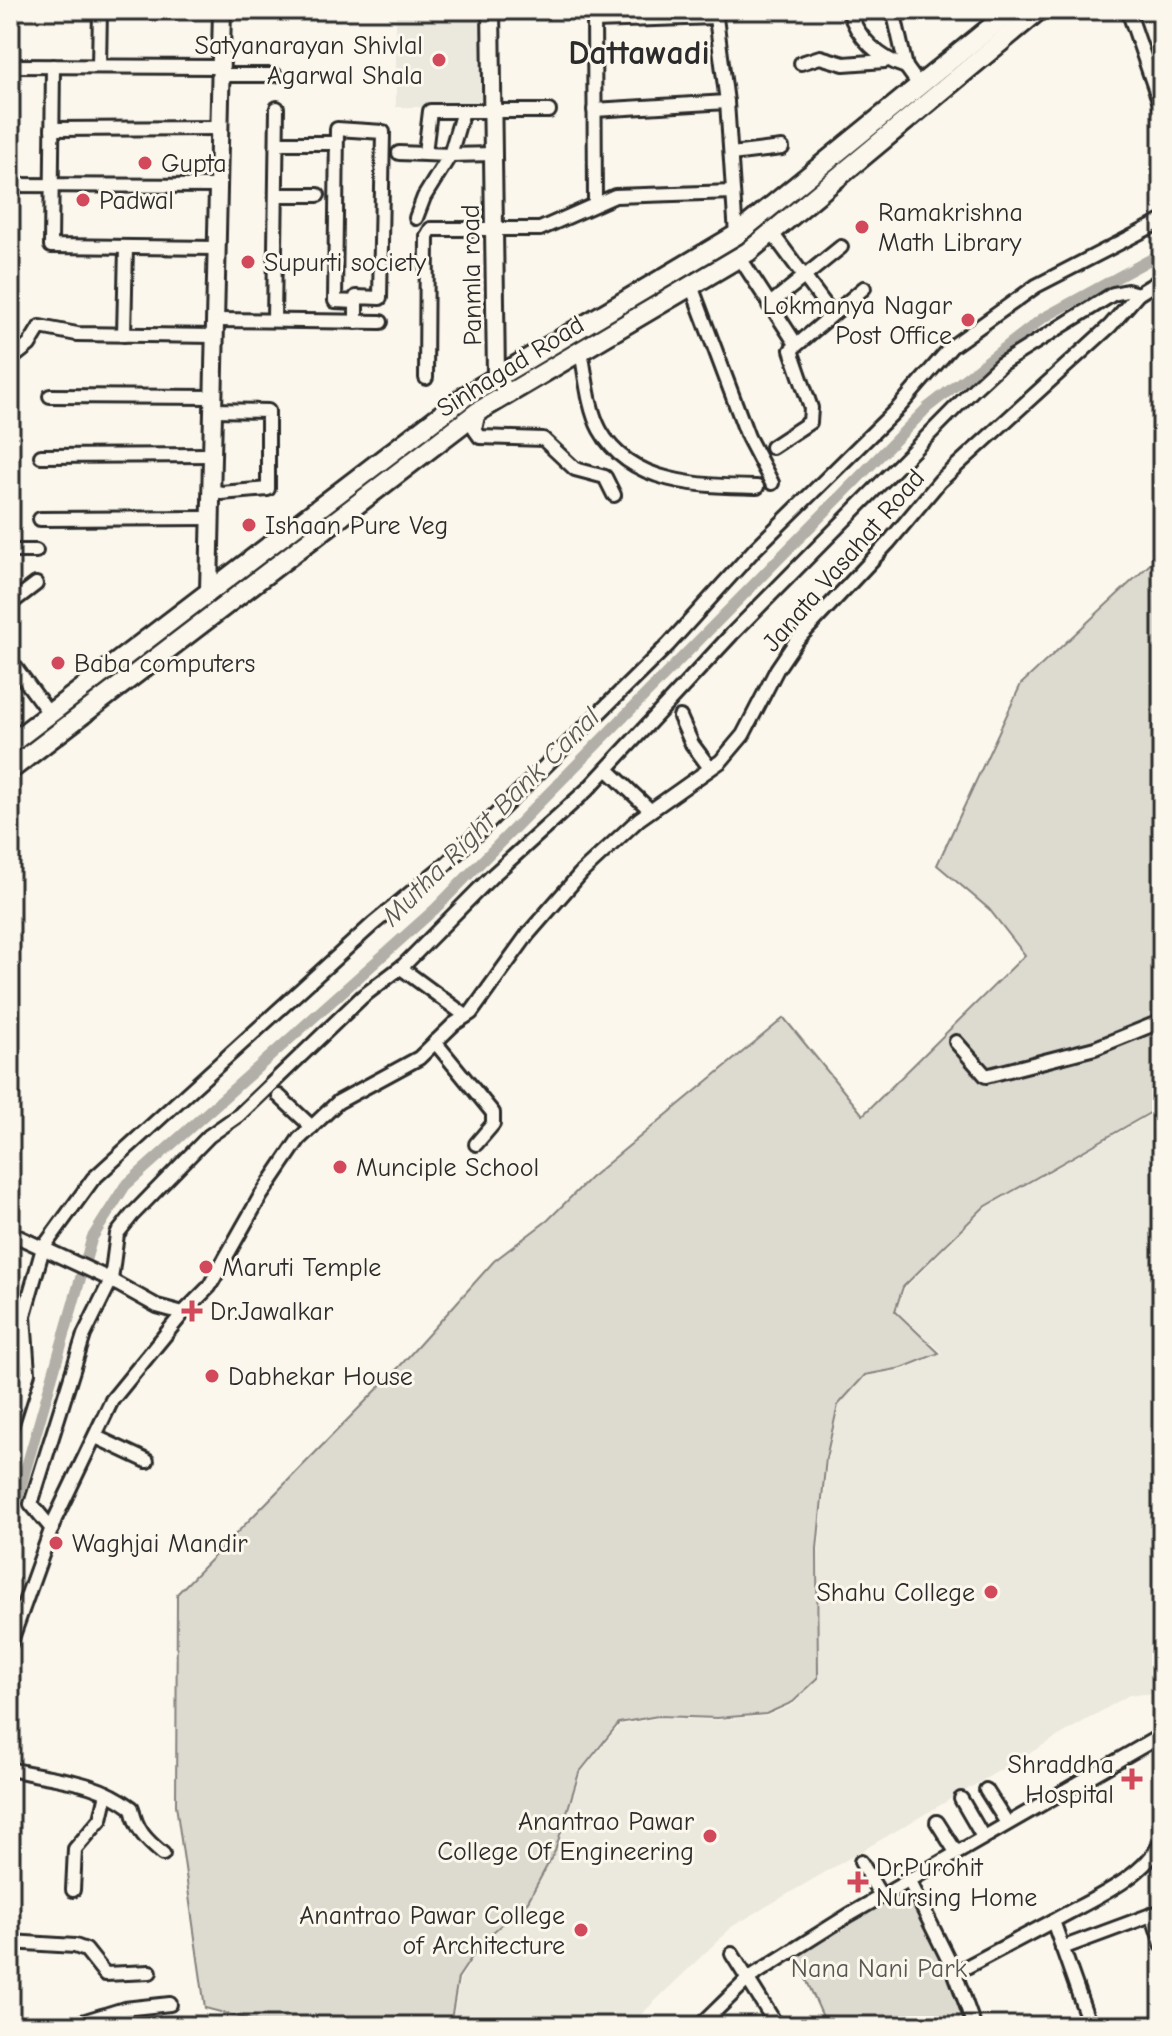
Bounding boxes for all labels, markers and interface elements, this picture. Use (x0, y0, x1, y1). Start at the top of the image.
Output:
place label: Satyanarayan Shivlal Agarwal Shala (195, 31, 423, 91)
district label: Dattawadi (568, 33, 710, 73)
marker: Satyanarayan Shivlal Agarwal Shala (430, 51, 448, 69)
place label: Gupta (161, 149, 227, 179)
marker: Gupta (136, 154, 154, 172)
place label: Padwal (99, 186, 174, 216)
marker: Padwal (74, 191, 92, 209)
place label: Ramakrishna Math Library (878, 198, 1023, 258)
street label: Panmla road (456, 204, 488, 346)
marker: Ramakrishna Math Library (853, 218, 871, 236)
place label: Supurti society (264, 248, 426, 278)
marker: Supurti society (239, 253, 257, 271)
place label: Lokmanya Nagar Post Office (762, 291, 953, 351)
street label: Sinhagad Road (431, 310, 590, 424)
marker: Lokmanya Nagar Post Office (959, 311, 977, 329)
street label: Janata Vasahat Road (756, 463, 931, 658)
place label: Ishaan Pure Veg (265, 511, 448, 541)
marker: Ishaan Pure Veg (240, 516, 258, 534)
place label: Baba computers (74, 649, 255, 679)
marker: Baba computers (49, 654, 67, 672)
water label: Mutha Right Bank Canal (375, 701, 607, 933)
place label: Munciple School (356, 1153, 539, 1183)
marker: Munciple School (331, 1158, 349, 1176)
place label: Maruti Temple (222, 1253, 381, 1283)
marker: Maruti Temple (197, 1258, 215, 1276)
place label: Dr.Jawalkar (210, 1297, 334, 1327)
marker: Dr.Jawalkar (181, 1300, 203, 1322)
place label: Dabhekar House (228, 1362, 413, 1392)
marker: Dabhekar House (203, 1367, 221, 1385)
place label: Waghjai Mandir (72, 1529, 248, 1559)
marker: Waghjai Mandir (47, 1534, 65, 1552)
place label: Shahu College (816, 1578, 975, 1608)
marker: Shahu College (982, 1583, 1000, 1601)
place label: Shraddha Hospital (1008, 1750, 1114, 1810)
marker: Shraddha Hospital (1121, 1768, 1143, 1790)
place label: Anantrao Pawar College Of Engineering (437, 1807, 695, 1867)
marker: Anantrao Pawar College Of Engineering (701, 1827, 719, 1845)
place label: Dr.Purohit Nursing Home (876, 1853, 1037, 1913)
marker: Dr.Purohit Nursing Home (847, 1871, 869, 1893)
place label: Anantrao Pawar College of Architecture (299, 1901, 565, 1961)
marker: Anantrao Pawar College of Architecture (572, 1921, 590, 1939)
park label: Nana Nani Park (791, 1954, 968, 1984)

